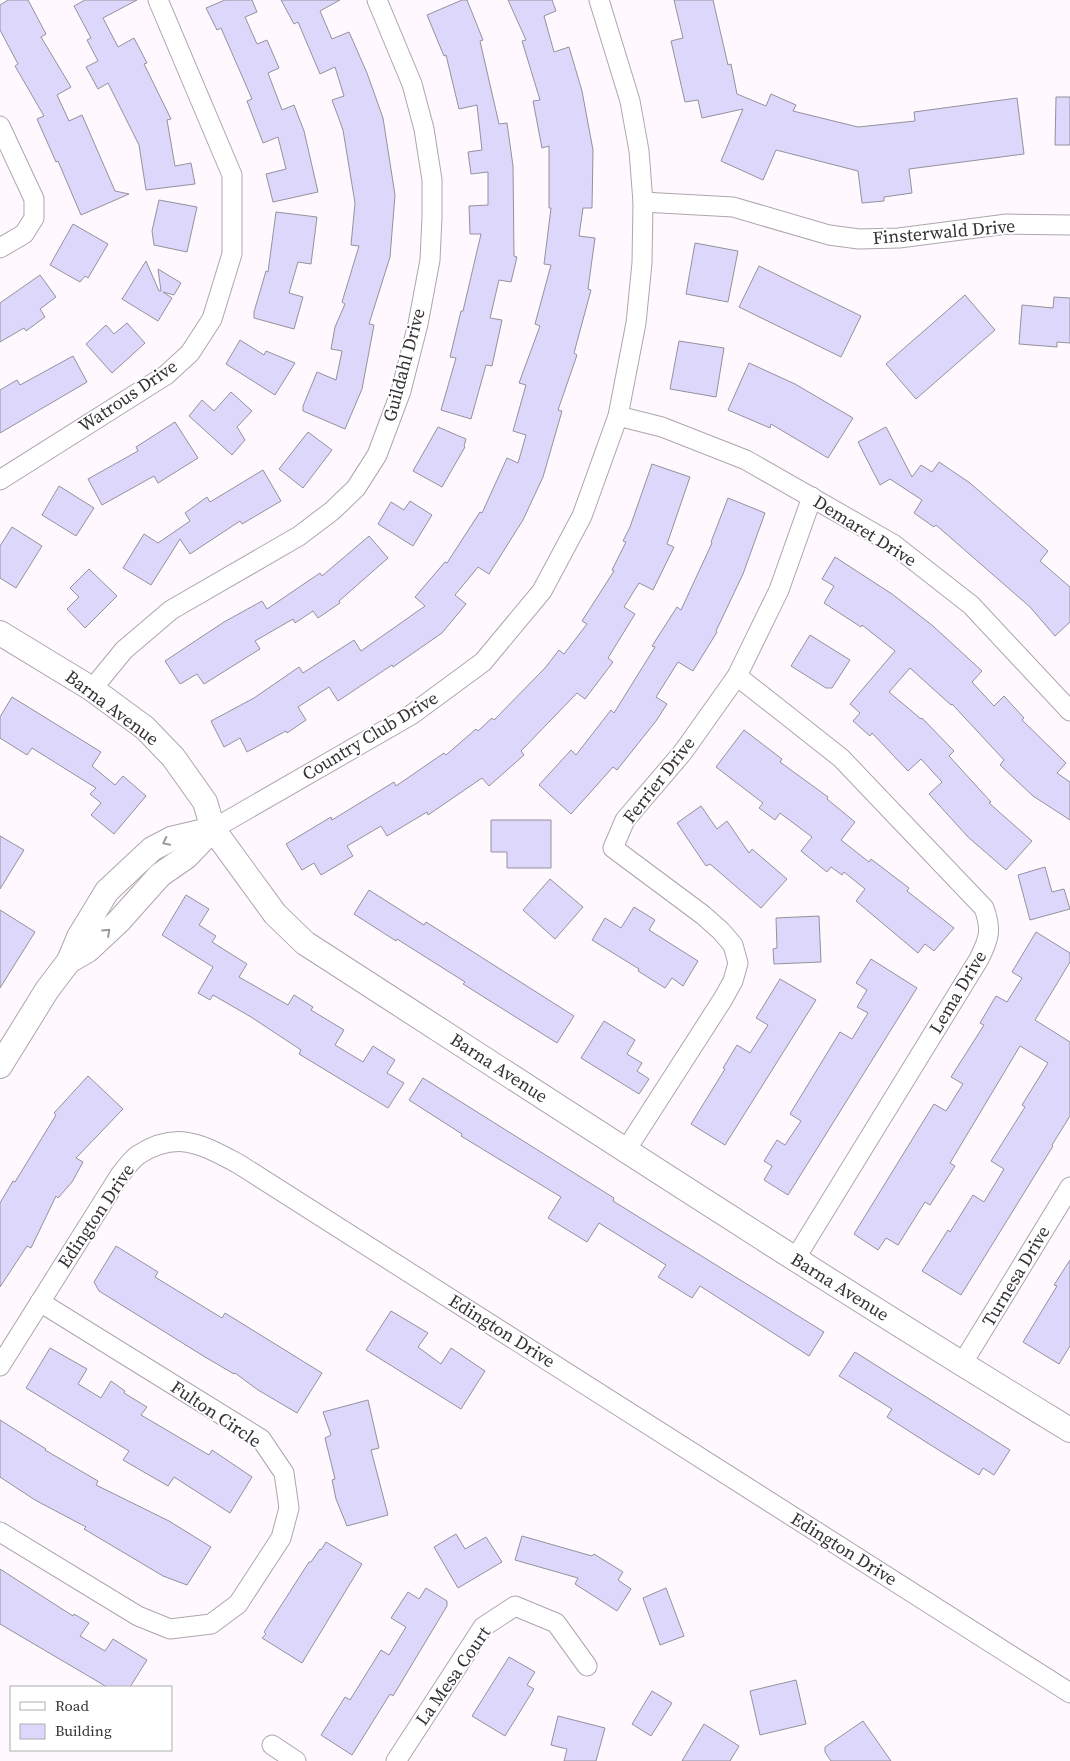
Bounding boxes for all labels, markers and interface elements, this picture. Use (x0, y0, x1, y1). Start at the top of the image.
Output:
street label: Finsterwald Drive (872, 213, 1016, 250)
street label: Guildahl Drive (376, 305, 431, 424)
street label: Watrous Drive (73, 353, 182, 438)
street label: Demaret Drive (809, 489, 922, 572)
street label: Barna Avenue (60, 664, 164, 751)
street label: Country Club Drive (297, 685, 442, 786)
street label: Ferrier Drive (617, 731, 700, 828)
one-way arrow (162, 836, 171, 846)
one-way arrow (102, 929, 111, 938)
street label: Lema Drive (923, 945, 992, 1038)
street label: Barna Avenue (446, 1027, 553, 1108)
street label: Edington Drive (51, 1159, 140, 1273)
street label: Turnesa Drive (976, 1221, 1055, 1331)
street label: Barna Avenue (786, 1246, 894, 1327)
street label: Edington Drive (444, 1288, 560, 1373)
street label: Fulton Circle (166, 1374, 266, 1453)
street label: Edington Drive (786, 1506, 902, 1591)
street label: La Mesa Court (409, 1621, 496, 1730)
legend (10, 1686, 172, 1751)
text: Road (55, 1695, 89, 1716)
text: Building (55, 1720, 112, 1741)

